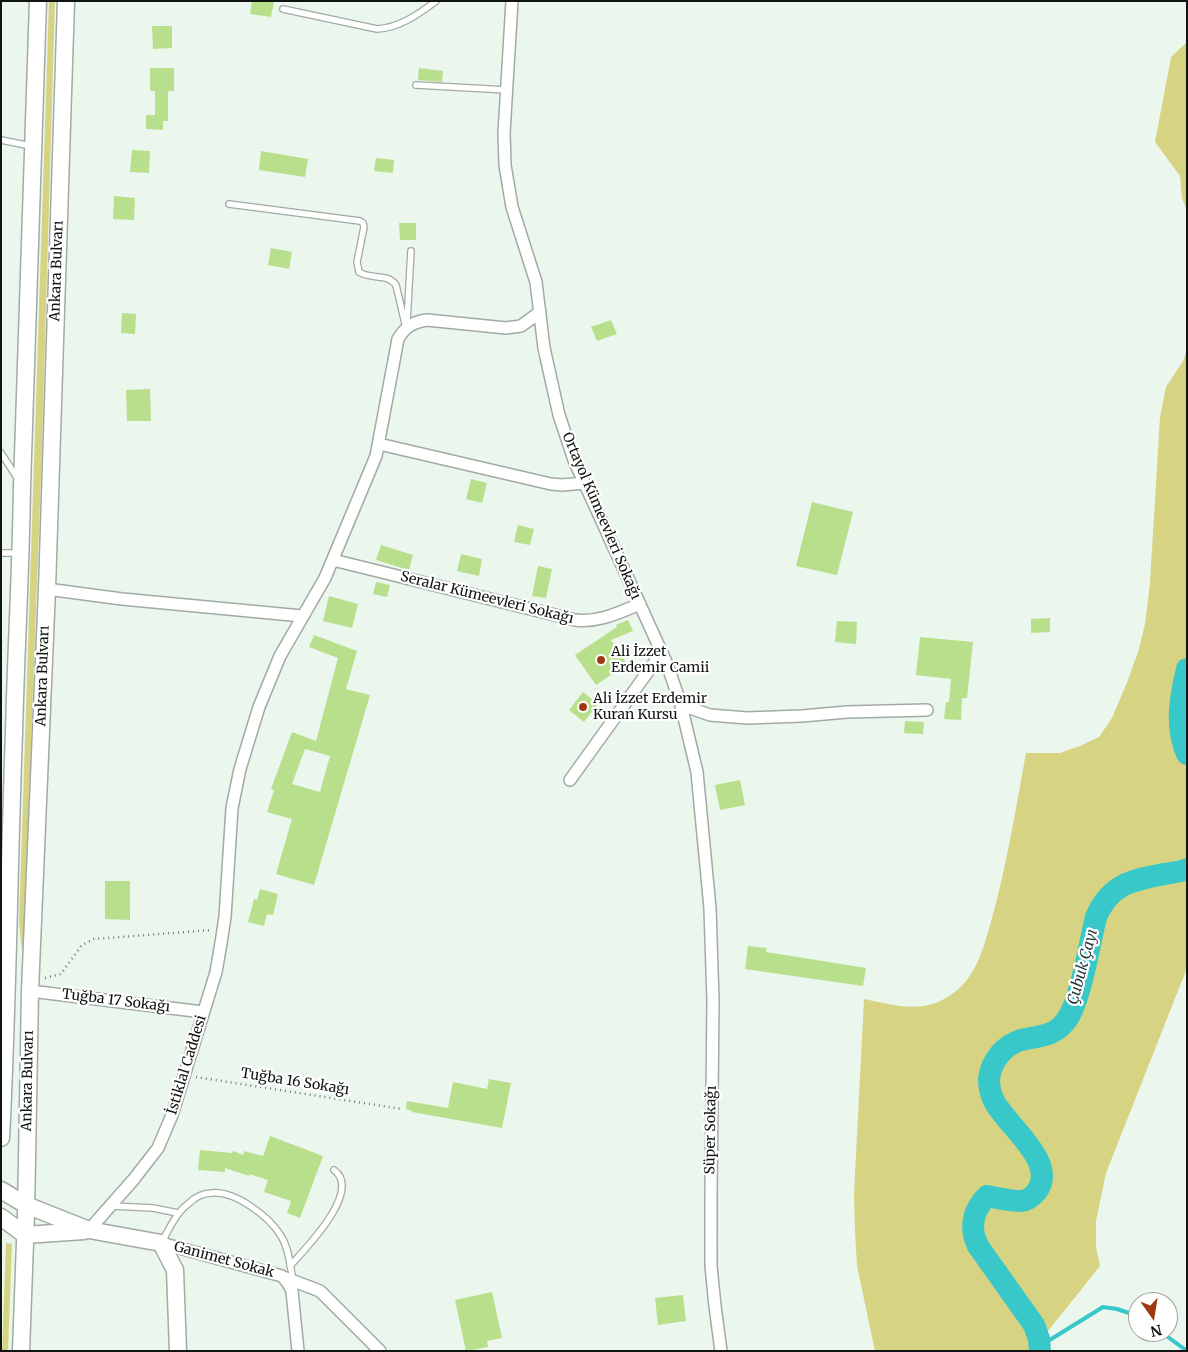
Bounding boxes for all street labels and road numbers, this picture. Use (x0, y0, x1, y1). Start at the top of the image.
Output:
street label: Ankara Bulvarı (47, 220, 67, 322)
street label: Ortayol Kümeevleri Sokağı (558, 430, 644, 602)
street label: Seralar Kümeevleri Sokağı (399, 568, 575, 628)
street label: Ankara Bulvarı (33, 625, 53, 727)
street label: Tuğba 17 Sokağı (61, 986, 171, 1016)
street label: İstiklal Caddesi (164, 1013, 210, 1117)
street label: Ankara Bulvarı (19, 1030, 37, 1132)
street label: Tuğba 16 Sokağı (240, 1065, 350, 1099)
street label: Süper Sokağı (702, 1086, 720, 1174)
street label: Ganimet Sokak (172, 1239, 276, 1281)

